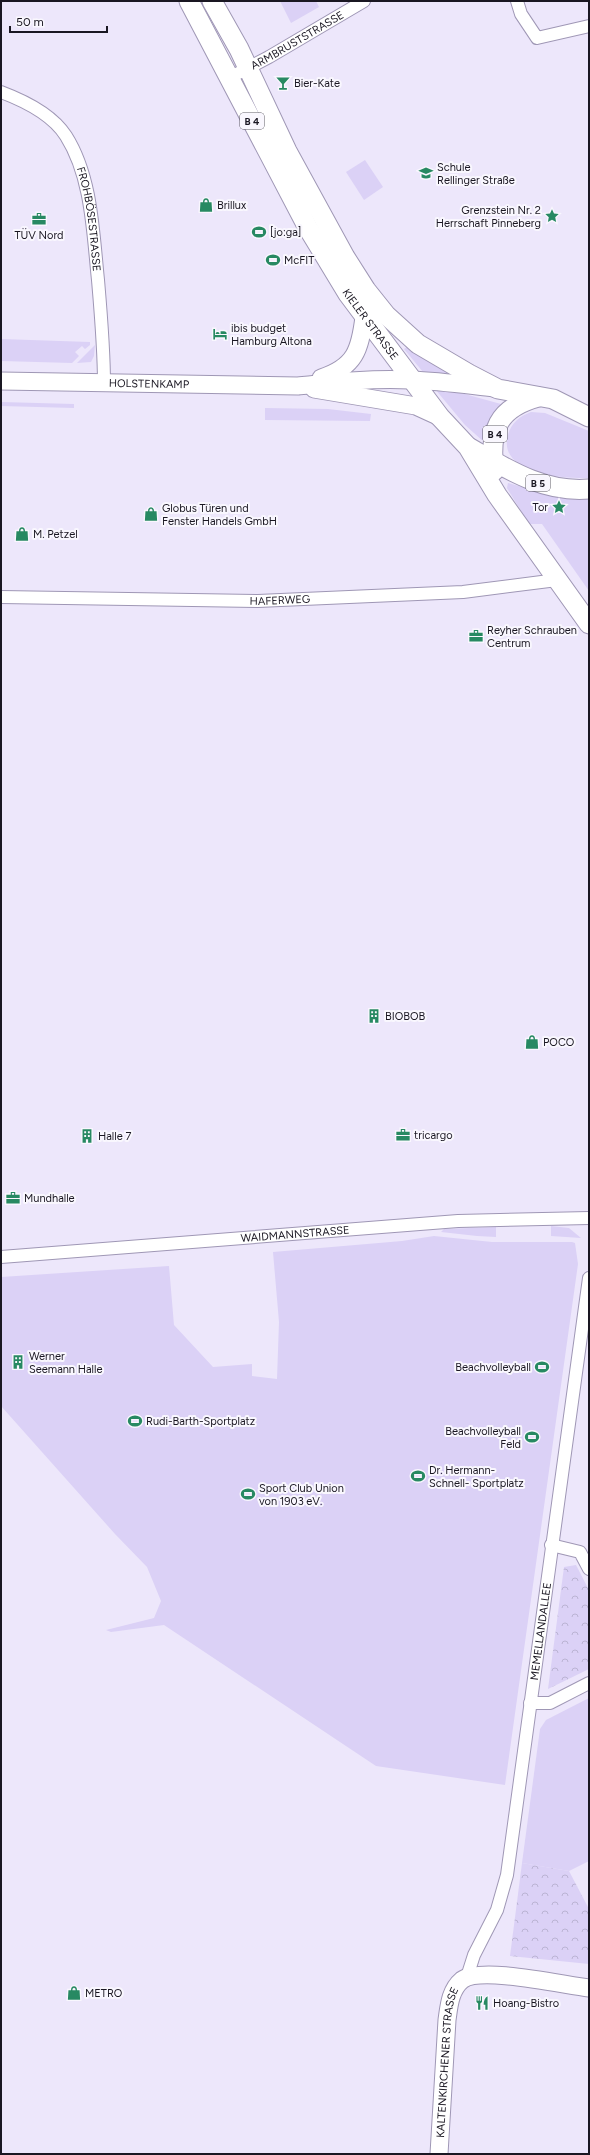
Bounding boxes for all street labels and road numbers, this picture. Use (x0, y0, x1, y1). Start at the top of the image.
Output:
street label: ARMBRUSTSTRASSE (248, 8, 346, 72)
road number: B 4 (240, 113, 264, 129)
street label: FROHBÖSESTRASSE (74, 165, 104, 272)
street label: KIELER STRASSE (340, 286, 401, 362)
street label: HOLSTENKAMP (109, 376, 190, 391)
road number: B 4 (483, 426, 507, 442)
road number: B 5 (526, 475, 550, 491)
street label: HAFERWEG (250, 592, 310, 607)
street label: WAIDMANNSTRASSE (240, 1223, 350, 1245)
street label: MEMELLANDALLEE (527, 1582, 554, 1681)
street label: KALTENKIRCHENER STRASSE (433, 1985, 461, 2138)

